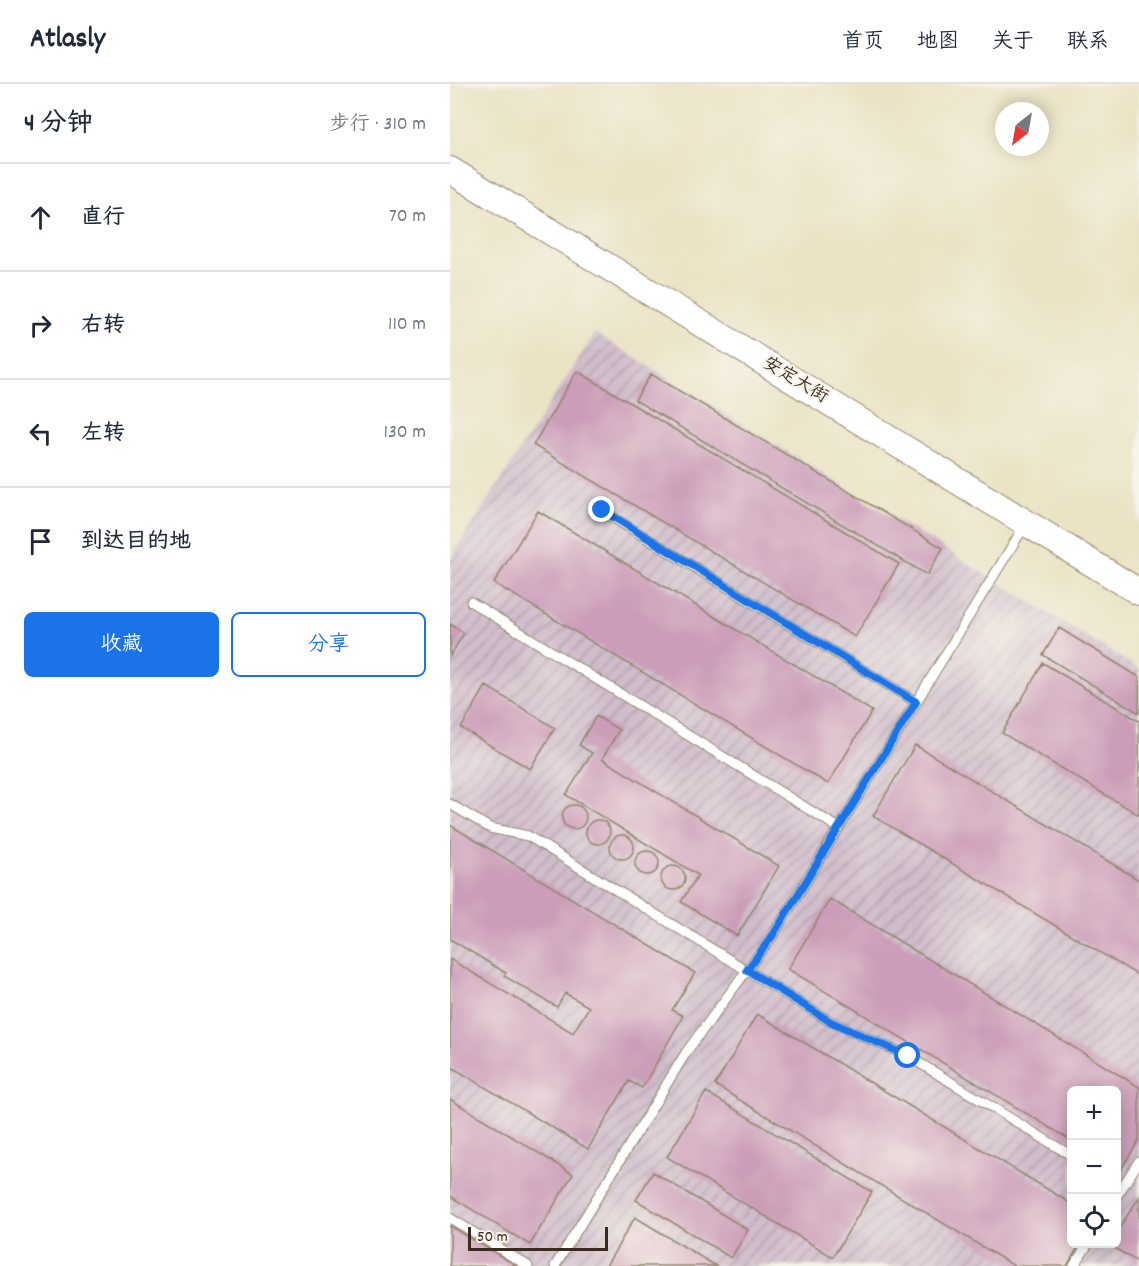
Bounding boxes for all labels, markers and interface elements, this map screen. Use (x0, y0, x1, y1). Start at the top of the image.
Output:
text: Atlasly (30, 21, 105, 61)
text: 首页 (842, 28, 884, 58)
text: 地图 (917, 28, 959, 58)
text: 关于 (992, 28, 1034, 58)
text: 联系 (1067, 28, 1109, 58)
north arrow (995, 102, 1049, 156)
text: 4 分钟 (24, 106, 93, 143)
text: 步行 · 310 m (330, 111, 426, 139)
icon: ahead (24, 201, 57, 234)
text: 直行 (81, 203, 125, 234)
text: 70 m (389, 203, 426, 231)
icon: right (24, 309, 57, 342)
text: 右转 (81, 311, 125, 342)
text: 110 m (388, 311, 426, 339)
street label: 安定大街 (758, 352, 832, 410)
icon: left (24, 417, 57, 450)
text: 左转 (81, 419, 125, 450)
text: 130 m (384, 419, 426, 447)
route end (588, 496, 614, 522)
icon: arrive (24, 525, 57, 558)
text: 到达目的地 (81, 527, 191, 558)
button: 收藏 (24, 612, 219, 677)
button: 分享 (231, 612, 426, 677)
route start (894, 1042, 920, 1068)
map controls (1067, 1086, 1121, 1248)
button: + (1067, 1086, 1121, 1140)
button: − (1067, 1140, 1121, 1194)
button: locate (1067, 1194, 1121, 1248)
scale bar (468, 1224, 608, 1252)
text: 50 m (477, 1226, 508, 1249)

